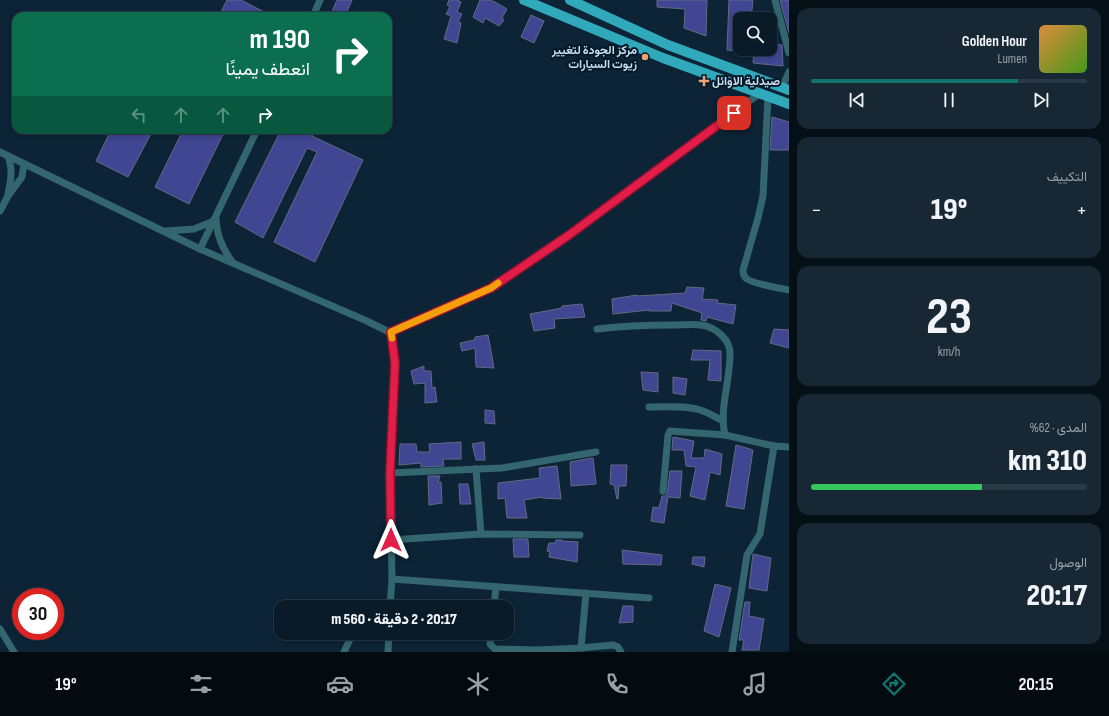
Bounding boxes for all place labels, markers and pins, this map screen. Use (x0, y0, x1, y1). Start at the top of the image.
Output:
place label: مركز الجودة لتغيير زيوت السيارات (551, 43, 637, 72)
marker: مركز الجودة لتغيير زيوت السيارات (640, 52, 650, 62)
place label: صيدلية الاوائل (712, 74, 780, 89)
marker: صيدلية الاوائل (699, 76, 709, 86)
pin (717, 96, 751, 130)

